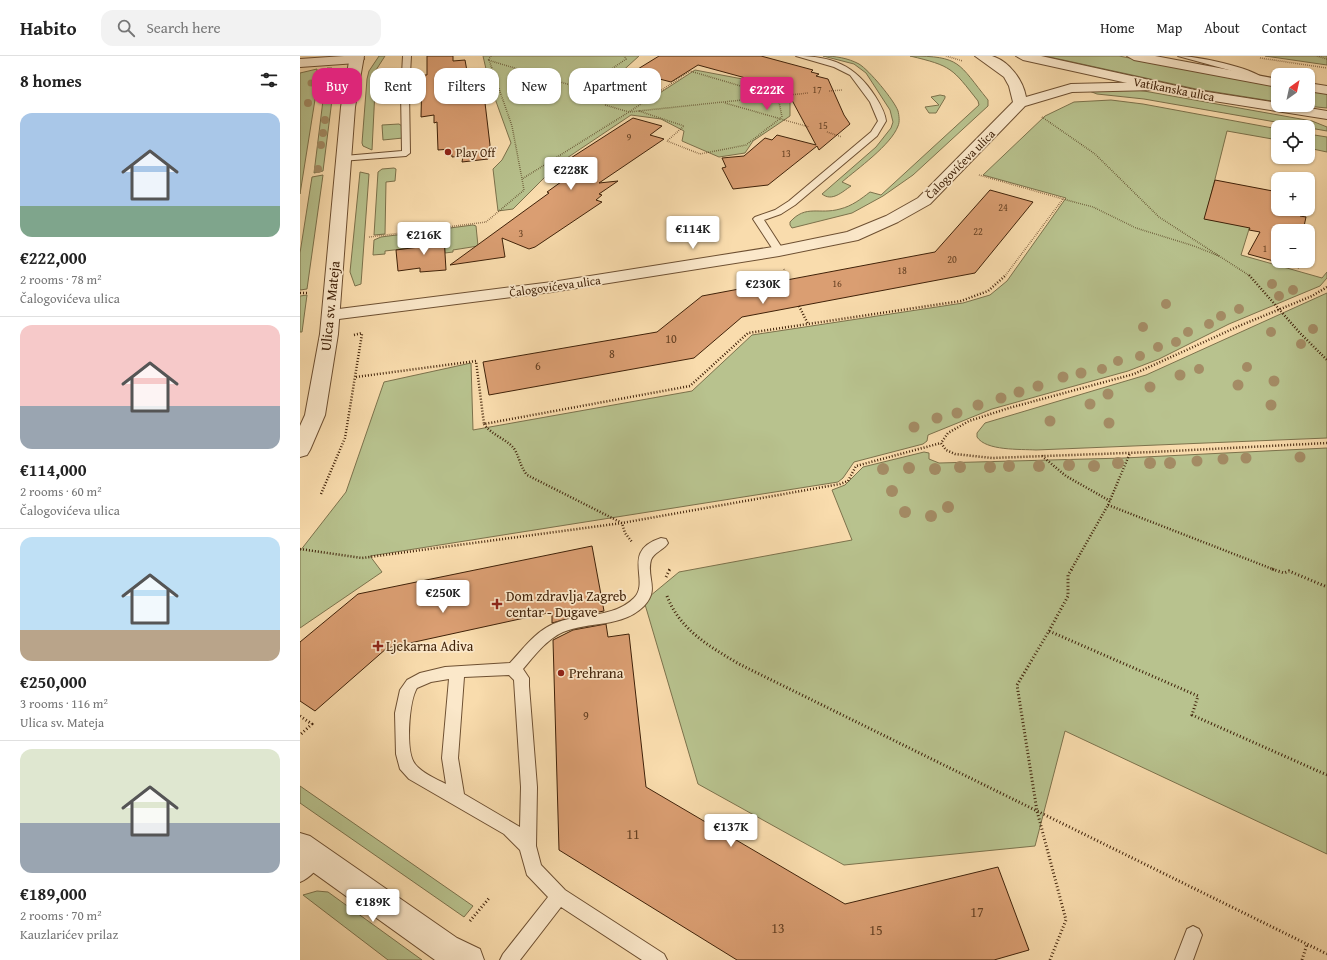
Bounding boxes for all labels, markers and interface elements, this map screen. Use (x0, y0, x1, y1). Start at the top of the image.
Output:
search box (101, 10, 381, 46)
text: Habito (20, 14, 77, 42)
icon: search (115, 17, 137, 39)
text: Search here (147, 17, 221, 38)
text: Home (1100, 18, 1135, 38)
text: Map (1157, 18, 1182, 38)
text: About (1204, 18, 1240, 38)
text: Contact (1262, 18, 1307, 38)
text: 8 homes (20, 68, 82, 93)
chip: Buy (312, 68, 362, 104)
chip: Rent (370, 68, 426, 104)
chip: Filters (434, 68, 499, 104)
chip: New (507, 68, 561, 104)
chip: Apartment (569, 68, 661, 104)
north arrow (1271, 68, 1315, 112)
map controls (1271, 68, 1315, 268)
icon: filters (258, 69, 280, 91)
street label: Vatikanska ulica (1132, 73, 1216, 105)
pin: €222K (739, 77, 795, 111)
text: €222K (749, 80, 785, 99)
house number: 17 (812, 82, 822, 97)
house number: 15 (818, 118, 828, 133)
button: locate (1271, 120, 1315, 164)
street label: Čalogovićeva ulica (921, 125, 999, 203)
house number: 9 (627, 130, 632, 145)
icon: home (114, 139, 186, 211)
place label: Play Off (456, 144, 496, 161)
house number: 13 (781, 146, 791, 161)
marker: Play Off (443, 147, 453, 157)
pin: €228K (543, 157, 599, 191)
text: €228K (553, 160, 589, 179)
button: + (1271, 172, 1315, 216)
house number: 24 (998, 200, 1008, 215)
pin: €114K (665, 216, 721, 250)
text: €114K (675, 219, 711, 238)
pin: €216K (396, 222, 452, 256)
house number: 22 (973, 224, 983, 239)
button: − (1271, 224, 1315, 268)
text: €216K (406, 225, 442, 244)
house number: 3 (519, 226, 524, 241)
house number: 1 (1263, 241, 1268, 256)
text: €222,000 (20, 245, 86, 270)
house number: 20 (947, 252, 957, 267)
street label: Ulica sv. Mateja (315, 260, 345, 352)
house number: 18 (897, 263, 907, 278)
text: 2 rooms · 78 m² (20, 270, 102, 289)
street label: Čalogovićeva ulica (508, 271, 602, 301)
pin: €230K (735, 271, 791, 305)
text: €230K (745, 274, 781, 293)
house number: 16 (832, 276, 842, 291)
text: Čalogovićeva ulica (20, 289, 120, 308)
house number: 10 (665, 330, 677, 347)
house number: 8 (609, 345, 615, 362)
icon: home (114, 351, 186, 423)
house number: 6 (535, 357, 541, 374)
text: €114,000 (20, 457, 86, 482)
text: 2 rooms · 60 m² (20, 482, 102, 501)
text: Čalogovićeva ulica (20, 501, 120, 520)
icon: home (114, 563, 186, 635)
pin: €250K (415, 580, 471, 614)
text: €250K (425, 583, 461, 602)
place label: Dom zdravlja Zagreb centar - Dugave (506, 586, 627, 622)
marker: Dom zdravlja Zagreb centar - Dugave (491, 598, 503, 610)
place label: Ljekarna Adiva (386, 636, 474, 656)
marker: Ljekarna Adiva (373, 641, 383, 651)
place label: Prehrana (569, 663, 624, 683)
marker: Prehrana (556, 668, 566, 678)
text: €250,000 (20, 669, 86, 694)
text: 3 rooms · 116 m² (20, 694, 108, 713)
house number: 9 (583, 707, 589, 724)
text: Ulica sv. Mateja (20, 713, 104, 732)
icon: home (114, 775, 186, 847)
pin: €137K (703, 814, 759, 848)
text: €137K (713, 817, 749, 836)
house number: 11 (626, 824, 640, 844)
text: €189,000 (20, 881, 86, 906)
pin: €189K (345, 889, 401, 923)
text: €189K (355, 892, 391, 911)
house number: 17 (970, 902, 984, 922)
text: 2 rooms · 70 m² (20, 906, 102, 925)
house number: 13 (771, 918, 785, 938)
house number: 15 (869, 920, 883, 940)
text: Kauzlarićev prilaz (20, 925, 118, 944)

